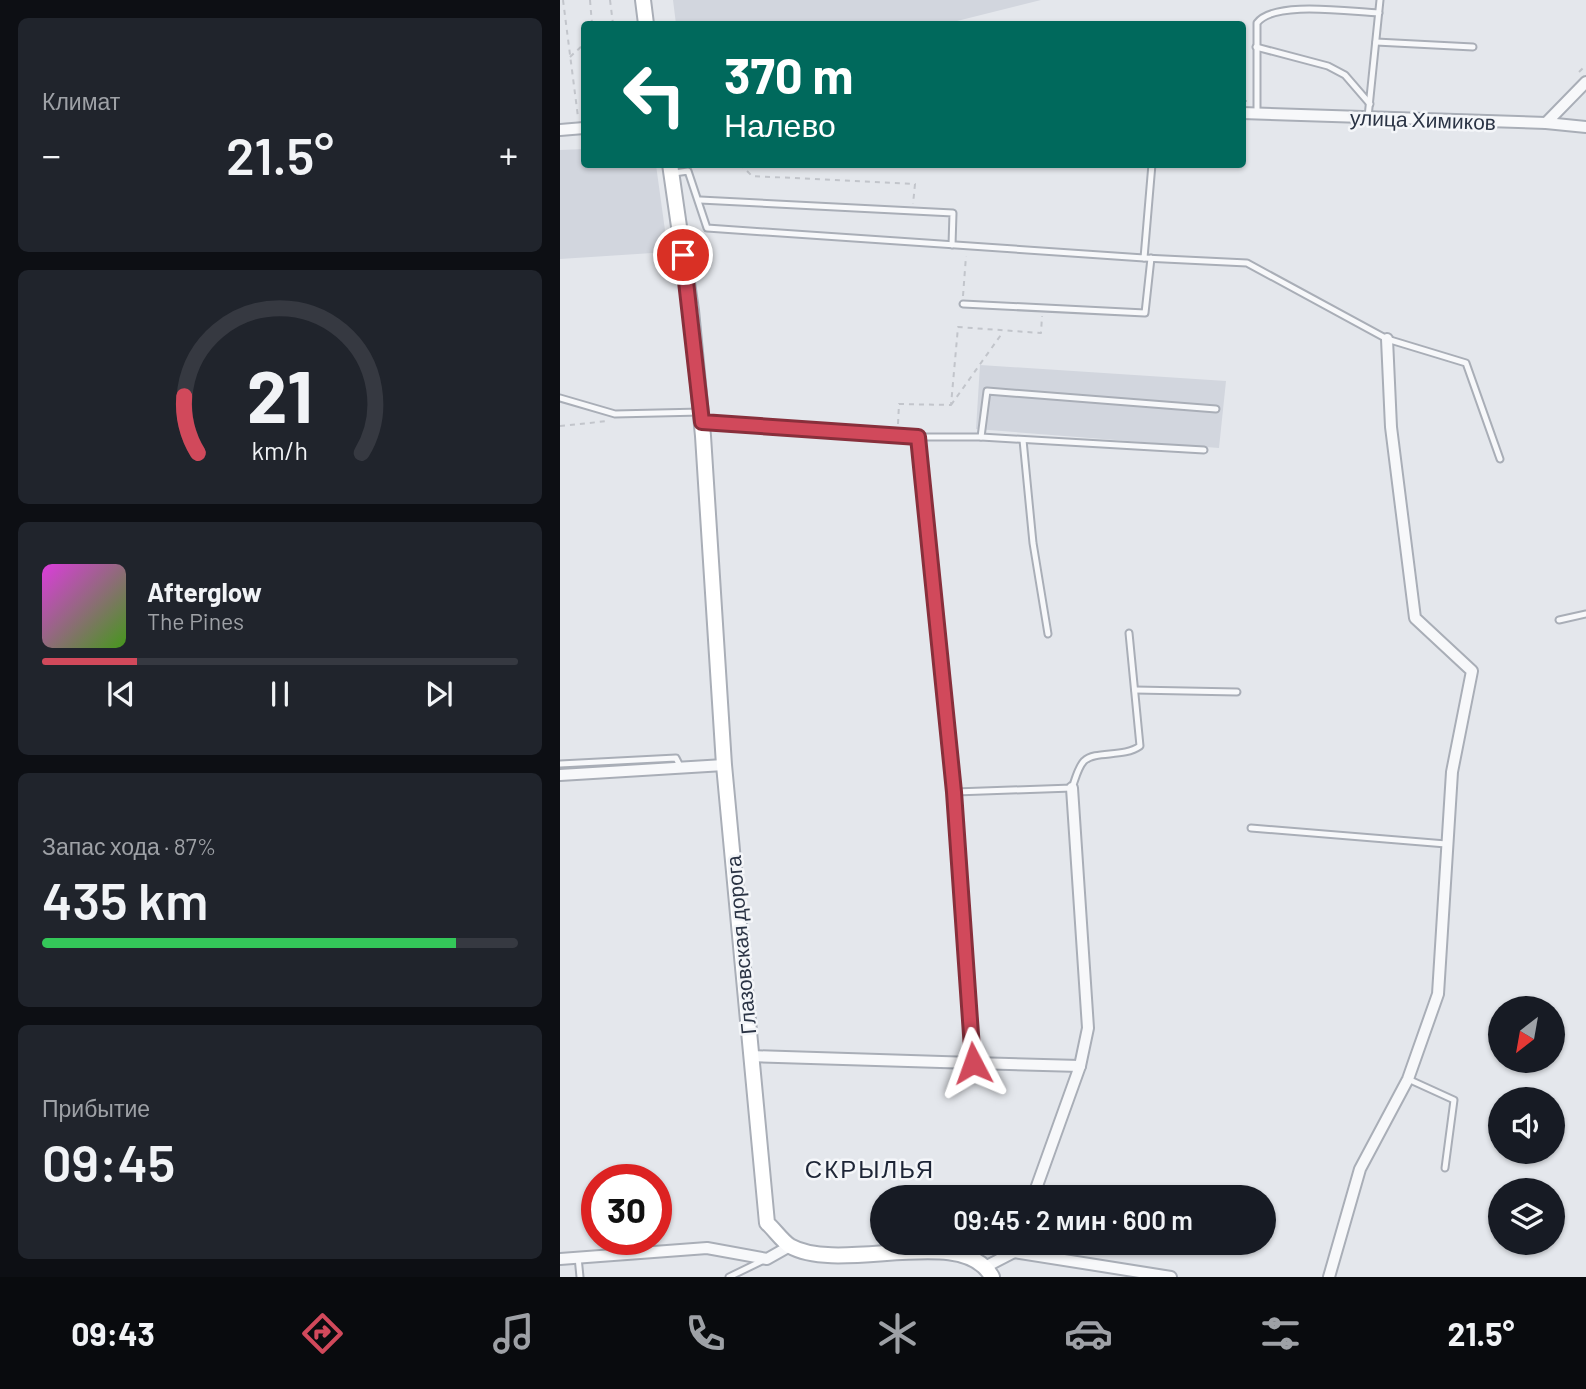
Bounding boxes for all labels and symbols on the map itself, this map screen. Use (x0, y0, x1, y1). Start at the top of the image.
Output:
street label: улица Химиков (1350, 104, 1496, 134)
pin (653, 225, 713, 285)
street label: Глазовская дорога (720, 854, 760, 1035)
north arrow (1488, 996, 1564, 1073)
position arrow (936, 1026, 1010, 1100)
district label: СКРЫЛЬЯ (805, 1154, 935, 1183)
speed limit sign: 30 (581, 1164, 672, 1255)

